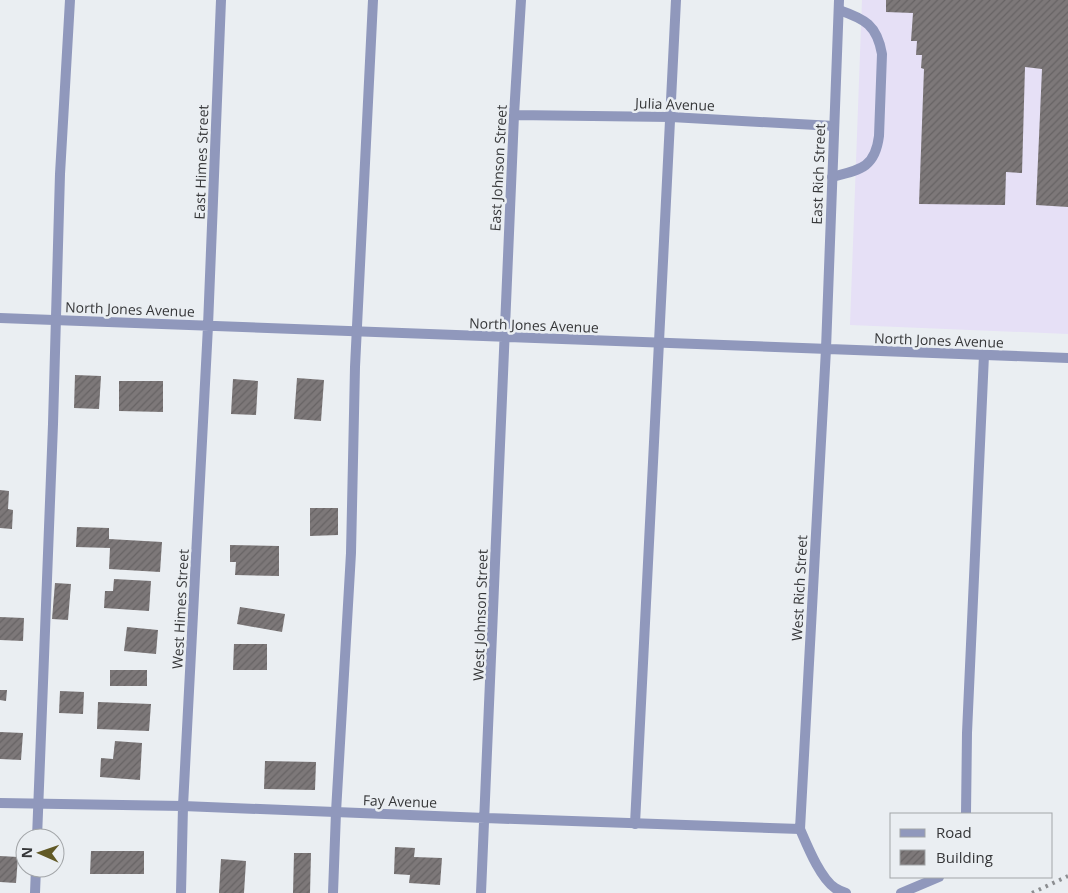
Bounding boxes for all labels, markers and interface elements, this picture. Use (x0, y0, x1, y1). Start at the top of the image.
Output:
street label: Julia Avenue (633, 93, 715, 115)
street label: East Himes Street (189, 104, 213, 220)
street label: East Johnson Street (485, 104, 511, 232)
street label: East Rich Street (807, 123, 829, 225)
street label: North Jones Avenue (65, 297, 195, 321)
street label: North Jones Avenue (469, 313, 599, 337)
street label: North Jones Avenue (874, 328, 1004, 352)
street label: West Rich Street (787, 534, 811, 642)
street label: West Himes Street (167, 548, 193, 670)
street label: West Johnson Street (468, 549, 492, 681)
street label: Fay Avenue (362, 790, 438, 812)
legend (890, 813, 1053, 878)
text: Road (936, 822, 972, 842)
north arrow (15, 828, 65, 878)
text: N (17, 847, 36, 859)
text: Building (936, 847, 993, 867)

